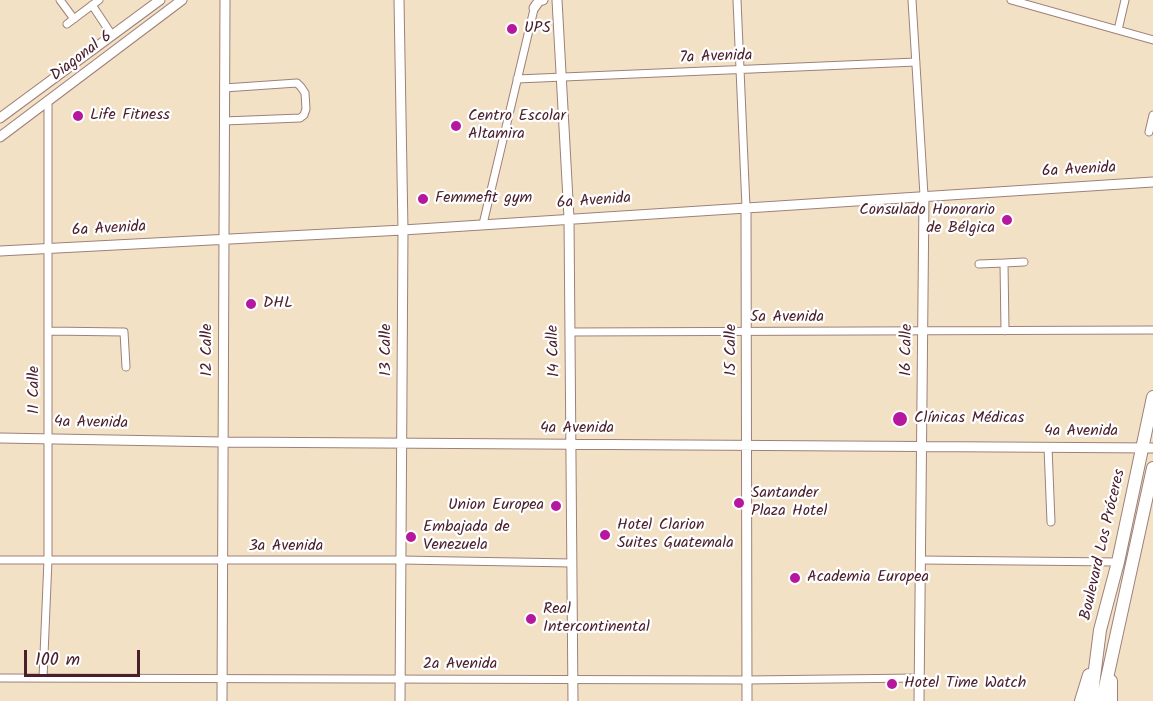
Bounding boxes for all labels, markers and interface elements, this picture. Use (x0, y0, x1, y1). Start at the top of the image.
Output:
place label: UPS (524, 19, 551, 39)
marker: UPS (505, 22, 519, 36)
street label: Diagonal 6 (48, 28, 116, 86)
street label: 7a Avenida (679, 47, 753, 69)
place label: Life Fitness (90, 106, 170, 126)
place label: Centro Escolar Altamira (468, 107, 566, 145)
marker: Life Fitness (71, 109, 85, 123)
marker: Centro Escolar Altamira (449, 119, 463, 133)
street label: 6a Avenida (1041, 159, 1117, 183)
place label: Femmefit gym (435, 189, 532, 209)
street label: 6a Avenida (556, 190, 632, 214)
marker: Femmefit gym (416, 192, 430, 206)
place label: Consulado Honorario de Bélgica (859, 201, 995, 239)
marker: Consulado Honorario de Bélgica (1000, 213, 1014, 227)
street label: 6a Avenida (71, 218, 147, 242)
place label: DHL (263, 294, 293, 314)
marker: DHL (244, 297, 258, 311)
street label: 5a Avenida (750, 308, 824, 328)
street label: 12 Calle (198, 324, 218, 376)
street label: 13 Calle (377, 324, 397, 376)
street label: 14 Calle (544, 324, 566, 378)
street label: 15 Calle (722, 324, 742, 376)
street label: 16 Calle (898, 324, 918, 376)
street label: 11 Calle (25, 366, 45, 414)
place label: Clínicas Médicas (914, 409, 1024, 429)
marker: Clínicas Médicas (891, 410, 909, 428)
street label: 4a Avenida (54, 414, 128, 434)
street label: 4a Avenida (540, 419, 614, 439)
street label: 4a Avenida (1044, 422, 1118, 442)
street label: Boulevard Los Próceres (1077, 468, 1131, 622)
place label: Santander Plaza Hotel (751, 484, 827, 522)
place label: Union Europea (448, 496, 544, 516)
marker: Santander Plaza Hotel (732, 496, 746, 510)
marker: Union Europea (549, 499, 563, 513)
place label: Hotel Clarion Suites Guatemala (617, 516, 734, 554)
place label: Embajada de Venezuela (423, 518, 510, 556)
marker: Hotel Clarion Suites Guatemala (598, 528, 612, 542)
marker: Embajada de Venezuela (404, 530, 418, 544)
street label: 3a Avenida (249, 537, 323, 557)
place label: Academia Europea (807, 568, 929, 588)
marker: Academia Europea (788, 571, 802, 585)
place label: Real Intercontinental (543, 600, 650, 638)
marker: Real Intercontinental (524, 612, 538, 626)
scale bar (27, 638, 142, 676)
text: 100 m (35, 646, 80, 675)
street label: 2a Avenida (423, 655, 497, 675)
place label: Hotel Time Watch (904, 674, 1026, 694)
marker: Hotel Time Watch (885, 677, 899, 691)

